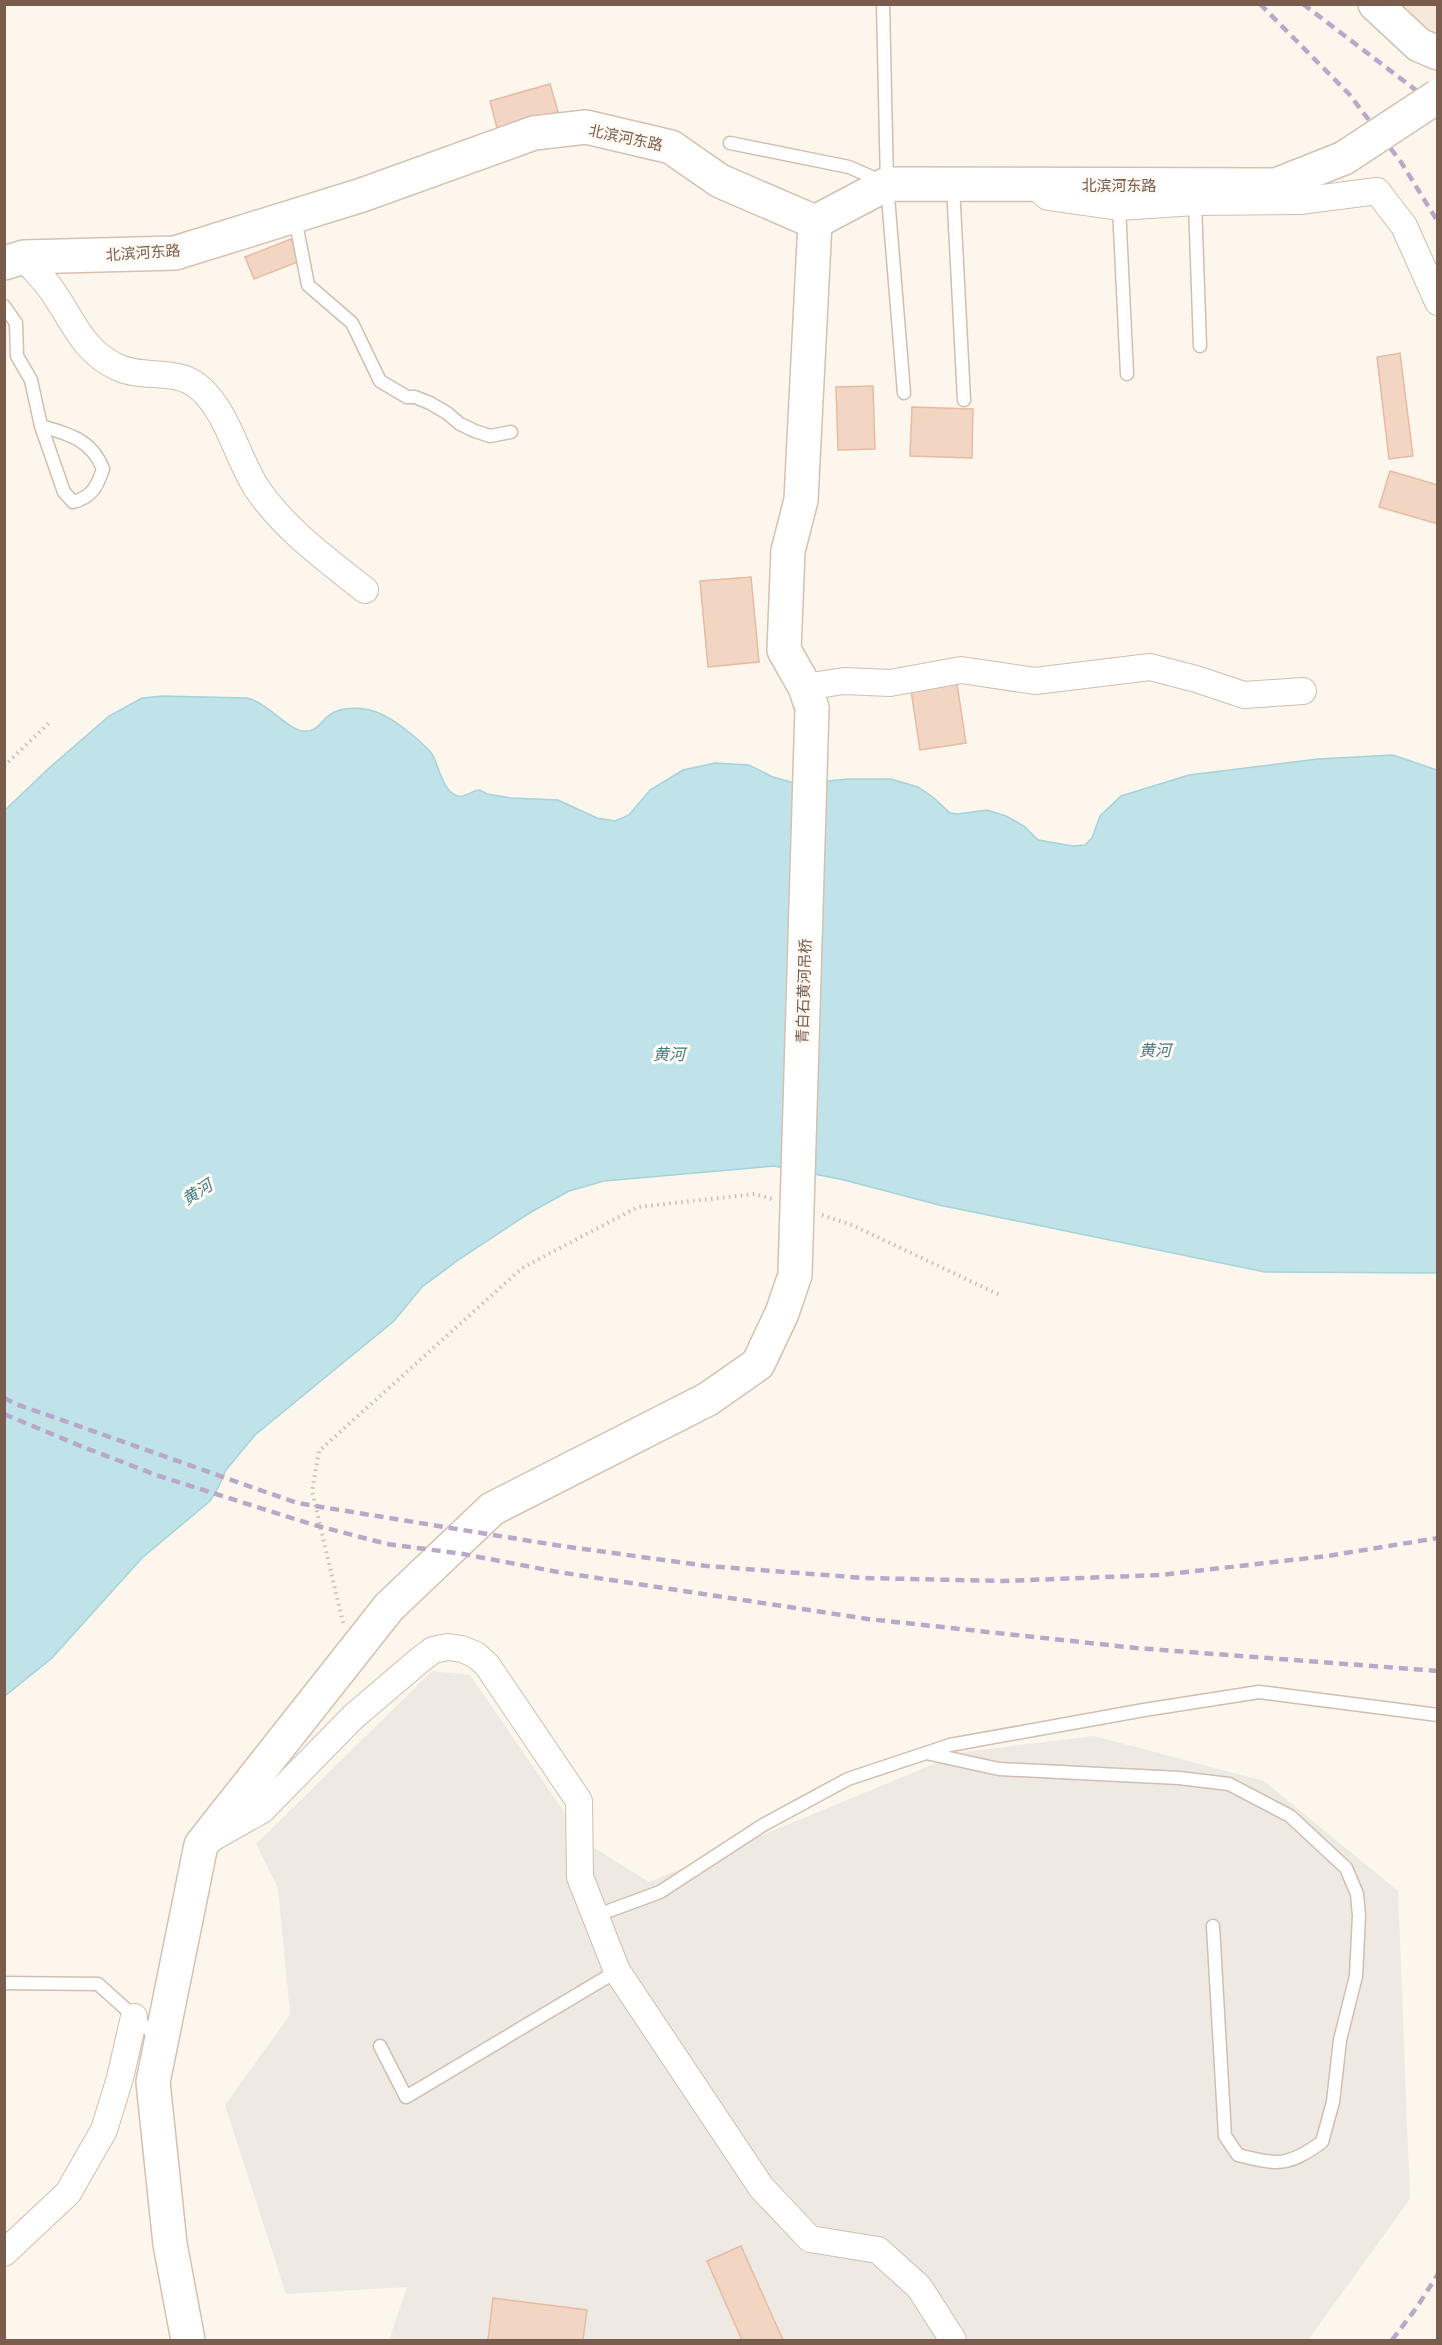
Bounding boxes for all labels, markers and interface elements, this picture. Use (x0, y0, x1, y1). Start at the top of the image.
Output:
street label: 北滨河东路 (587, 119, 665, 155)
street label: 北滨河东路 (1081, 175, 1157, 195)
street label: 北滨河东路 (105, 239, 181, 265)
street label: 青白石黄河吊桥 (791, 938, 815, 1044)
water label: 黄河 (1139, 1039, 1174, 1061)
water label: 黄河 (653, 1043, 688, 1065)
water label: 黄河 (178, 1172, 219, 1210)

